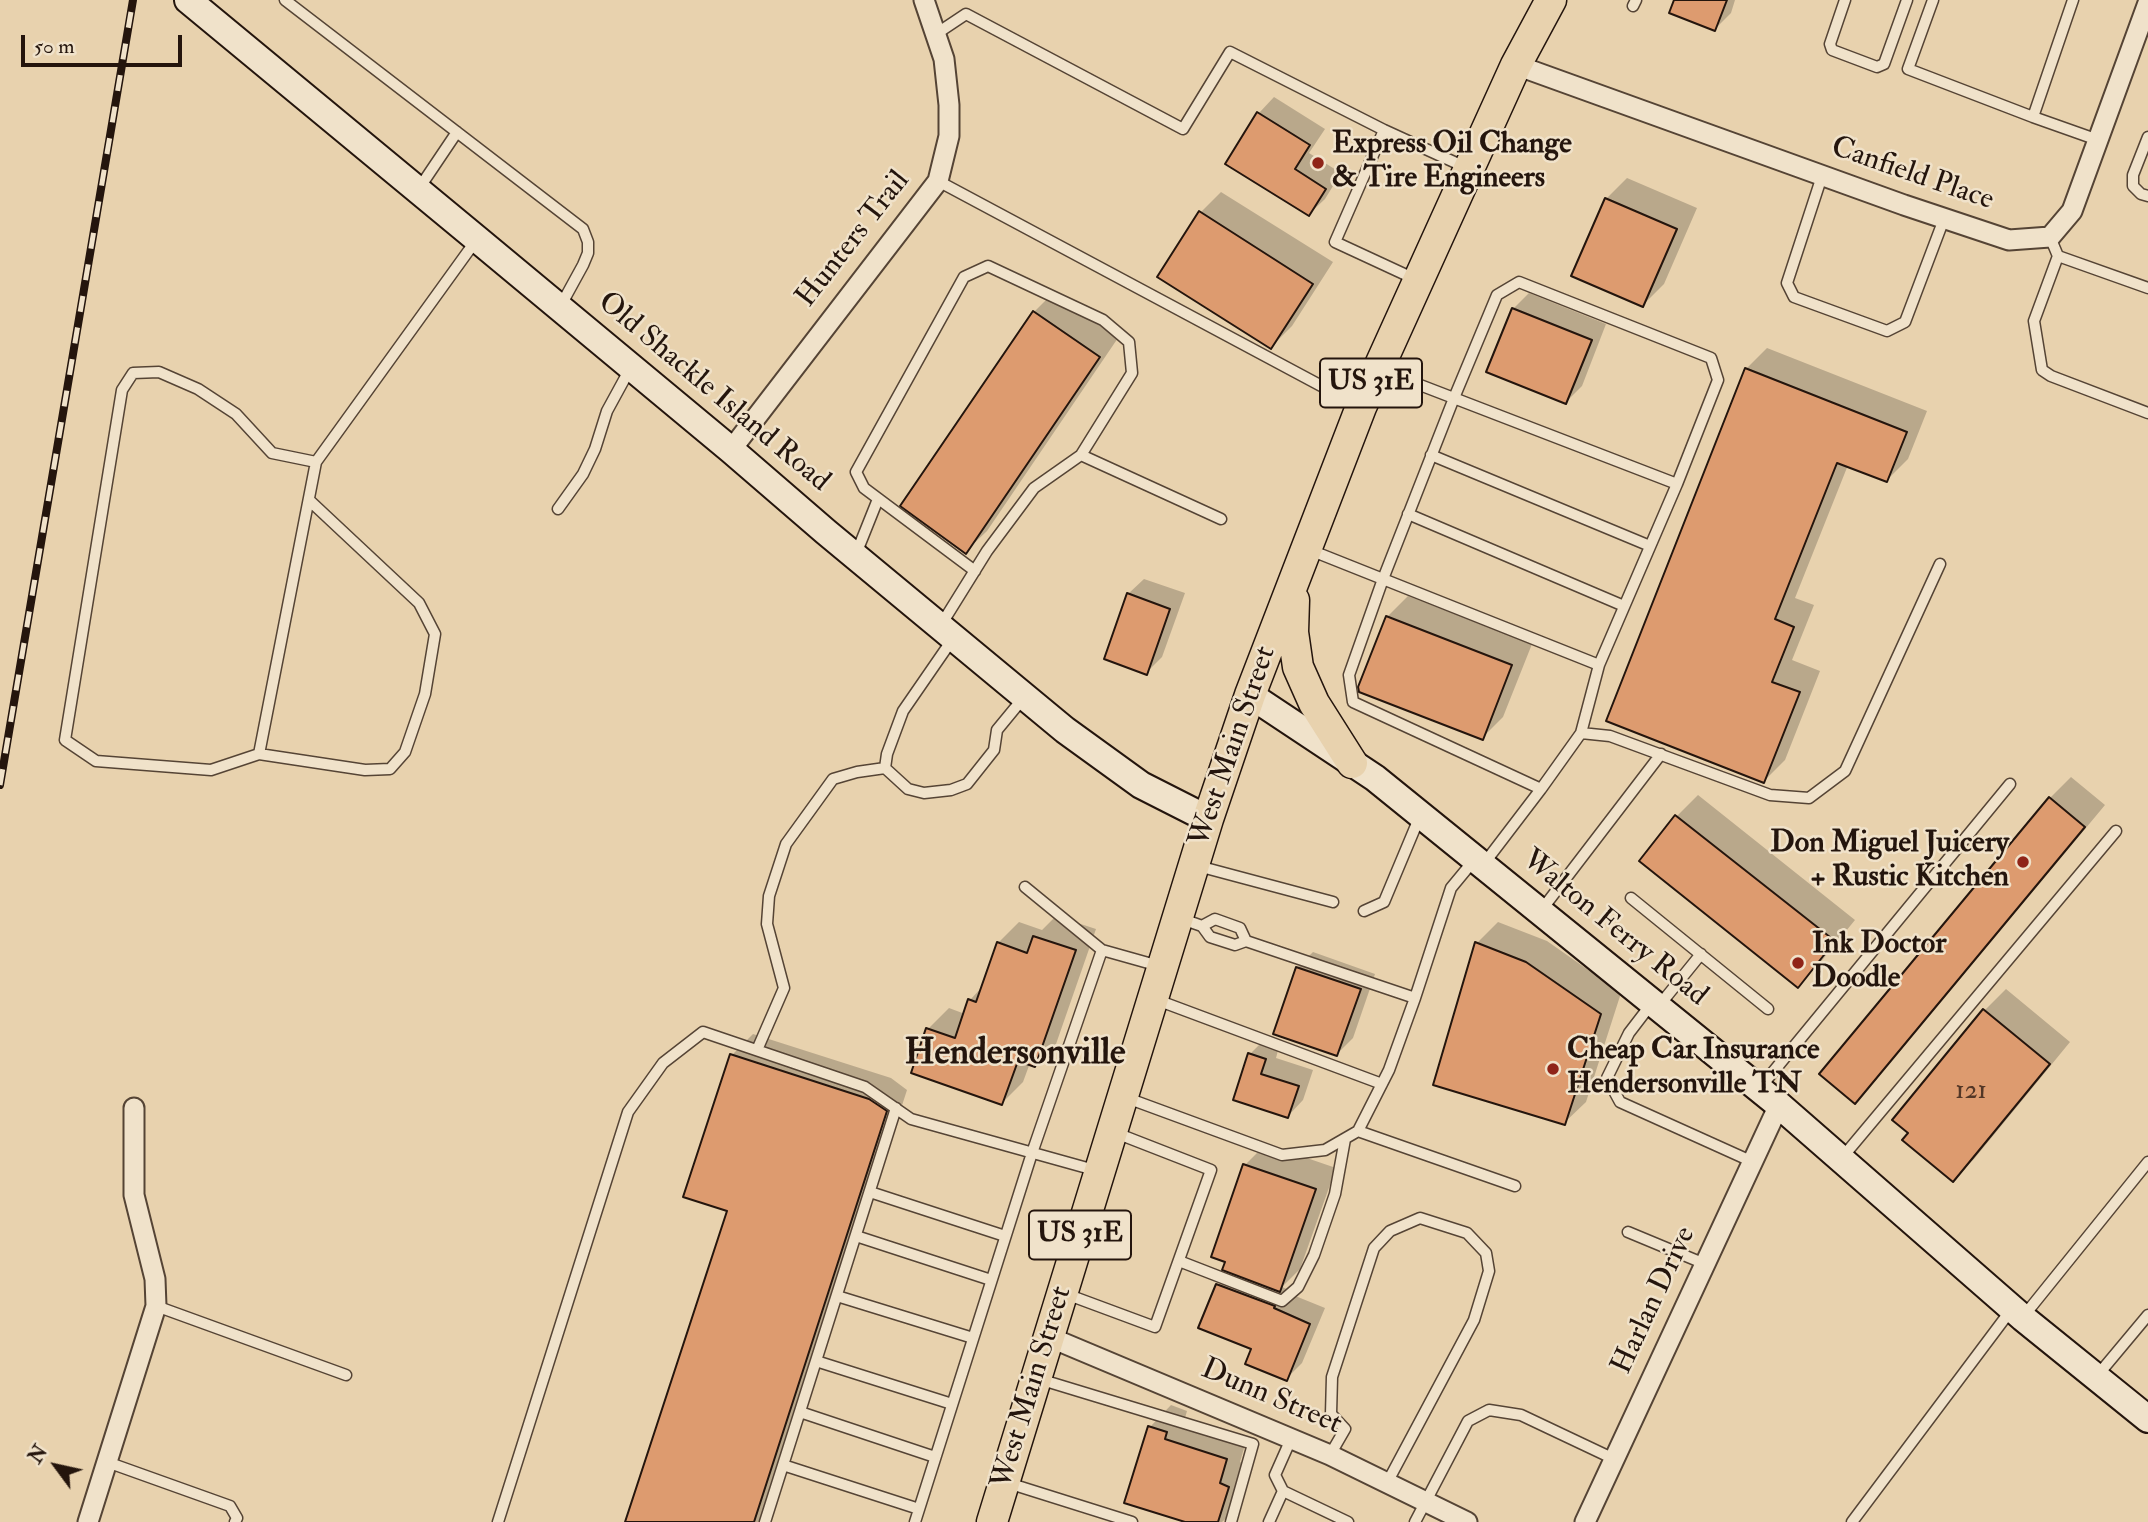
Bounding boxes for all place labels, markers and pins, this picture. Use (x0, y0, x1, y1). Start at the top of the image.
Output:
place label: Express Oil Change & Tire Engineers (1332, 128, 1572, 198)
marker: Express Oil Change & Tire Engineers (1310, 155, 1326, 171)
place label: Don Miguel Juicery + Rustic Kitchen (1770, 827, 2009, 897)
marker: Don Miguel Juicery + Rustic Kitchen (2015, 854, 2031, 870)
place label: Ink Doctor Doodle (1812, 928, 1946, 998)
marker: Ink Doctor Doodle (1790, 955, 1806, 971)
place label: Cheap Car Insurance Hendersonville TN (1567, 1034, 1820, 1104)
marker: Cheap Car Insurance Hendersonville TN (1545, 1061, 1561, 1077)

